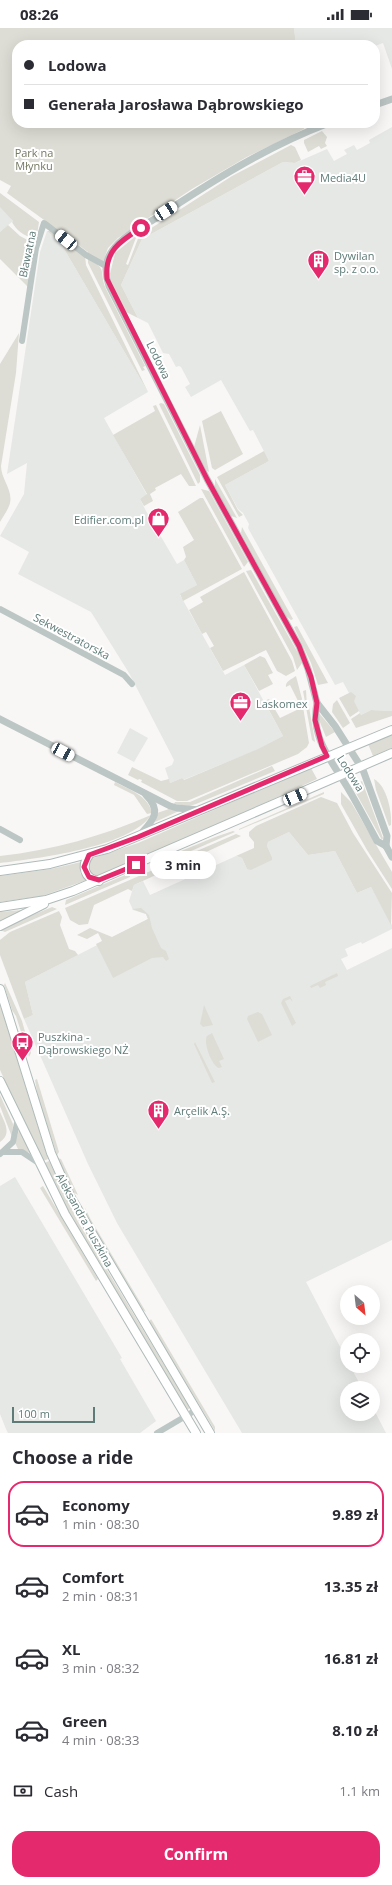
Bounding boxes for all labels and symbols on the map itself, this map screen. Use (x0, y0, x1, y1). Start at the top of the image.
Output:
park label: Park na Młynku (15, 145, 53, 173)
office icon: Media4U (292, 164, 318, 197)
place label: Media4U (320, 170, 366, 185)
car (153, 199, 179, 223)
route start (132, 219, 150, 237)
car (53, 228, 79, 252)
street label: Bławatna (15, 229, 39, 279)
building icon: Dywilan sp. z o.o. (305, 248, 331, 281)
place label: Dywilan sp. z o.o. (334, 248, 379, 276)
street label: Lodowa (143, 339, 175, 381)
shop icon: Edifier.com.pl (146, 506, 172, 539)
place label: Edifier.com.pl (74, 512, 144, 527)
street label: Sekwestratorska (31, 610, 113, 662)
office icon: Laskomex (228, 690, 254, 723)
place label: Laskomex (256, 696, 308, 711)
car (50, 741, 76, 763)
street label: Lodowa (334, 752, 368, 794)
car (282, 787, 308, 807)
callout: 3 min (150, 851, 216, 879)
route end (127, 856, 145, 874)
bus stop icon: Puszkina - Dąbrowskiego NŻ (10, 1029, 36, 1062)
place label: Puszkina - Dąbrowskiego NŻ (38, 1029, 128, 1057)
building icon: Arçelik A.Ş. (145, 1097, 171, 1130)
place label: Arçelik A.Ş. (174, 1103, 230, 1118)
street label: Aleksandra Puszkina (53, 1170, 117, 1270)
north arrow (340, 1285, 380, 1325)
scale bar (12, 1405, 95, 1424)

